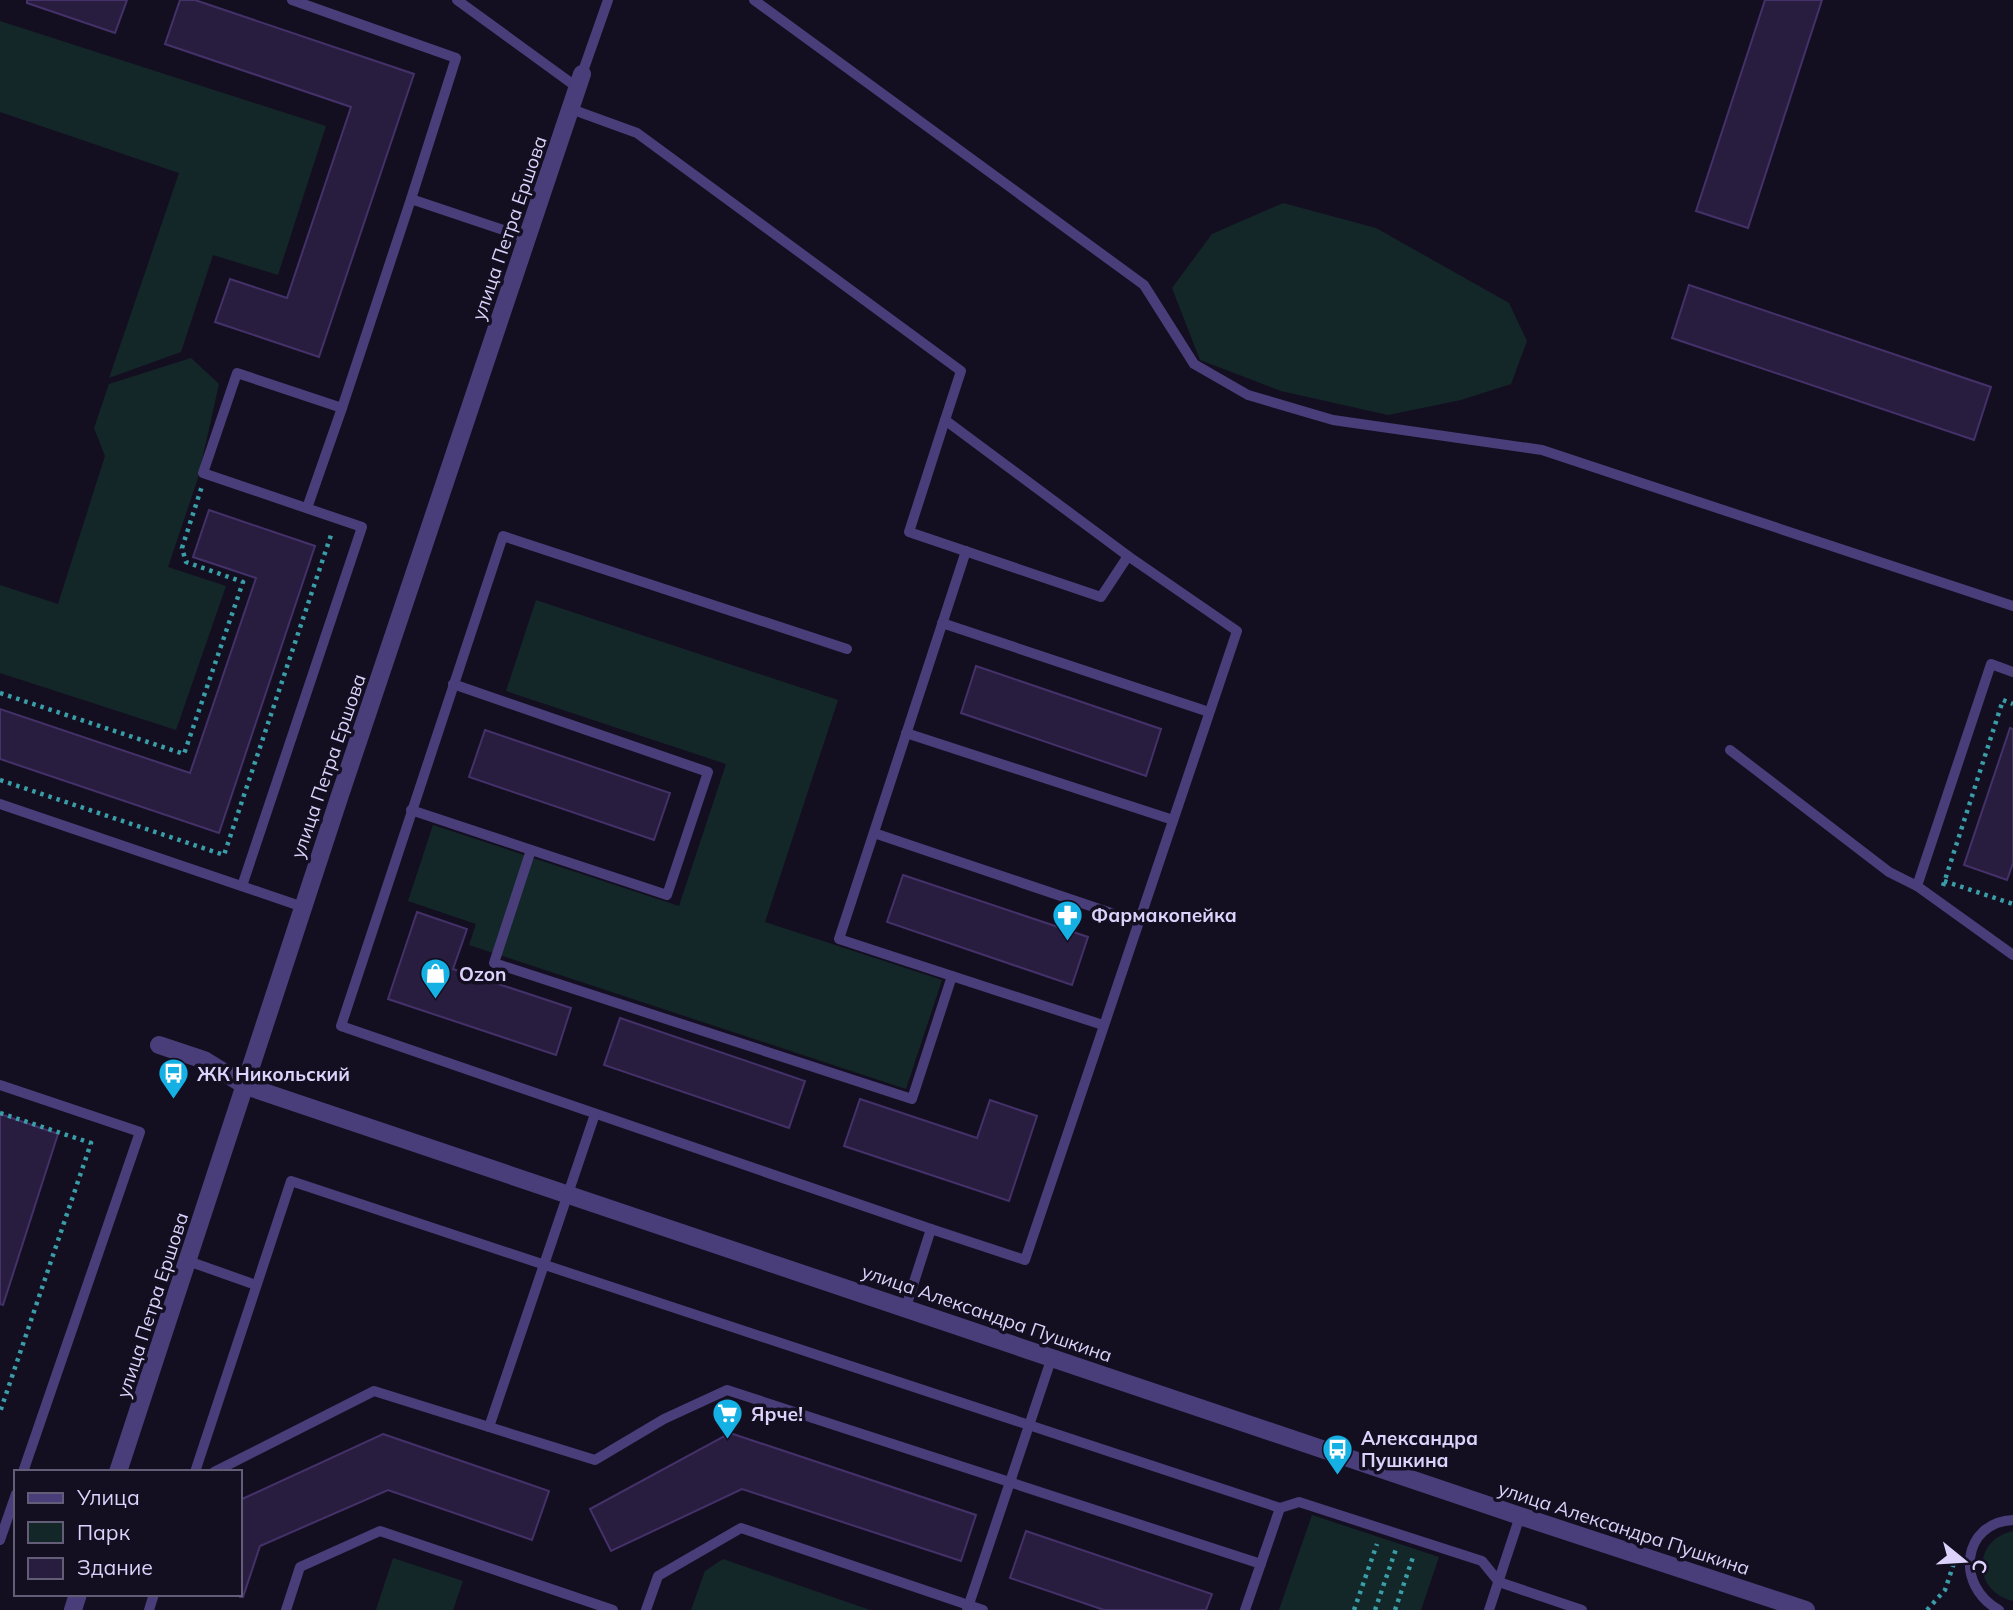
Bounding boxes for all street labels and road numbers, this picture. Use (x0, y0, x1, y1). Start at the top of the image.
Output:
street label: улица Петра Ершова (466, 133, 552, 323)
street label: улица Петра Ершова (285, 671, 371, 861)
street label: улица Петра Ершова (111, 1209, 193, 1401)
street label: улица Александра Пушкина (859, 1259, 1115, 1367)
street label: улица Александра Пушкина (1495, 1476, 1753, 1580)

